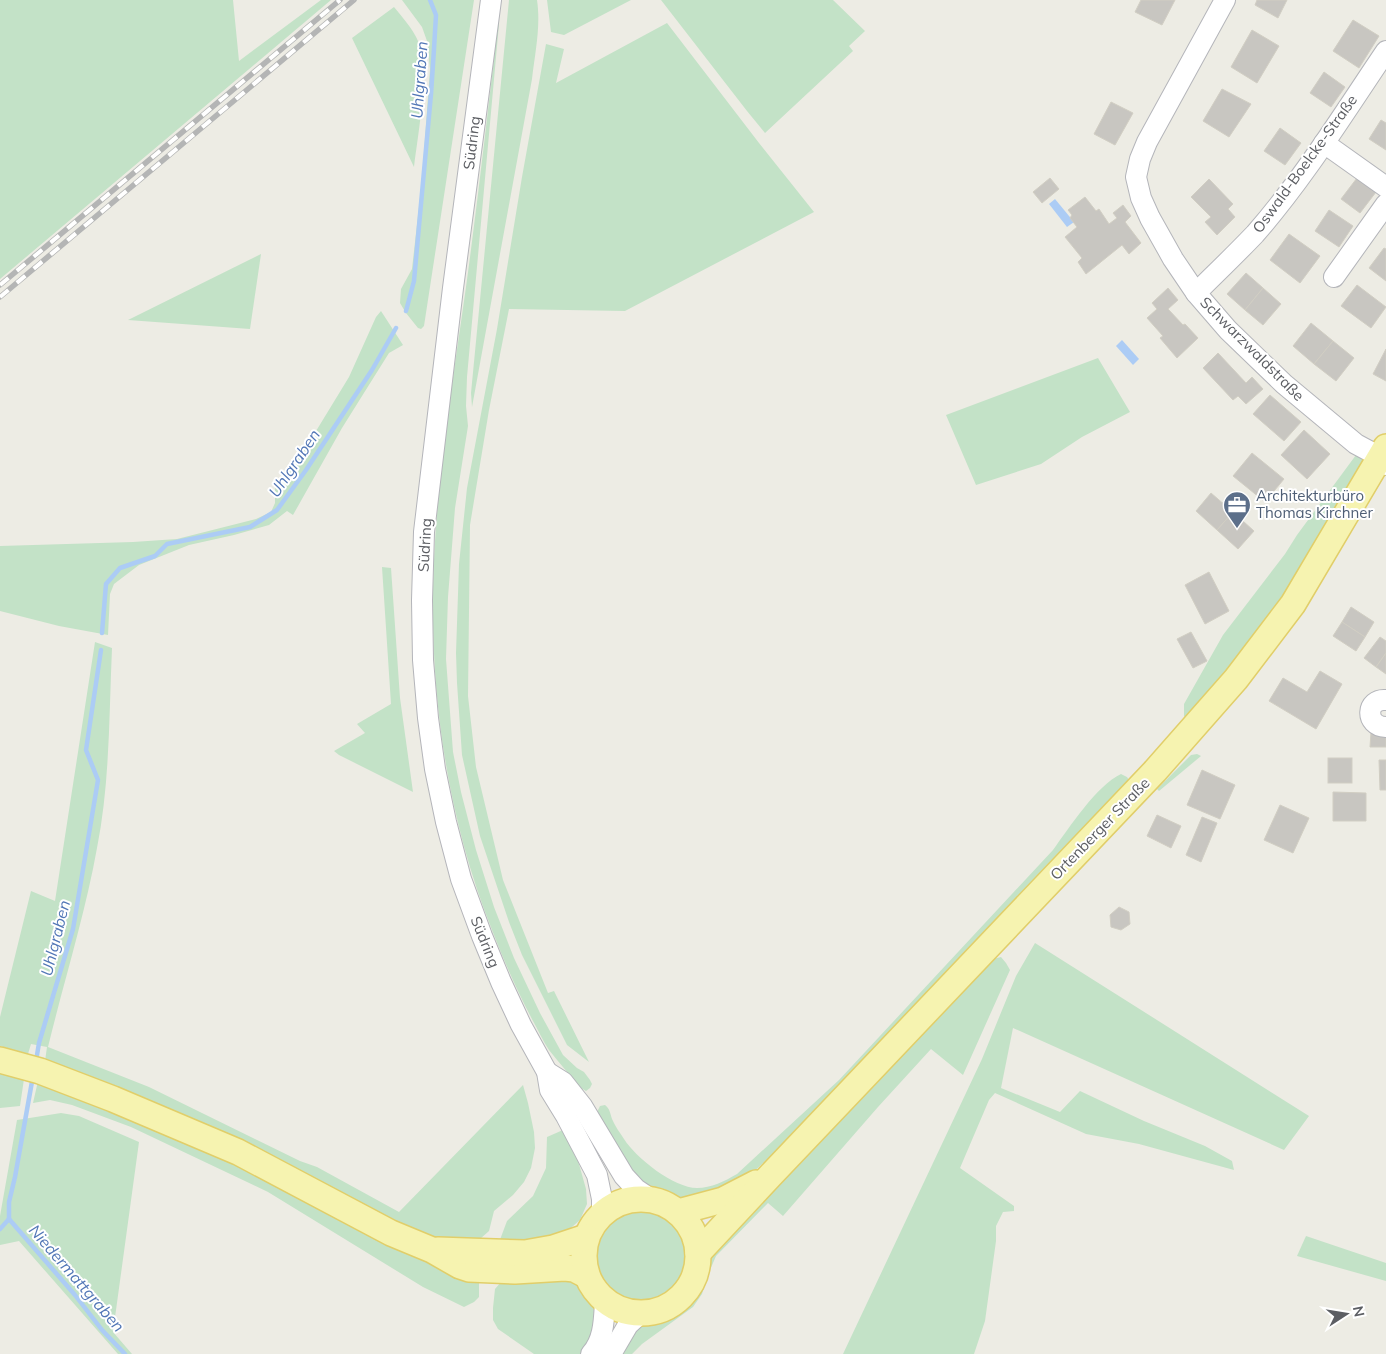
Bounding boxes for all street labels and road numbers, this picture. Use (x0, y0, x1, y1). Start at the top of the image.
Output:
street label: Oswald-Boelcke-Straße (1248, 91, 1361, 237)
street label: Südring (459, 115, 484, 171)
street label: Schwarzwaldstraße (1196, 293, 1308, 405)
street label: Südring (414, 518, 435, 572)
street label: Ortenberger Straße (1046, 773, 1153, 884)
street label: Südring (467, 913, 504, 970)

